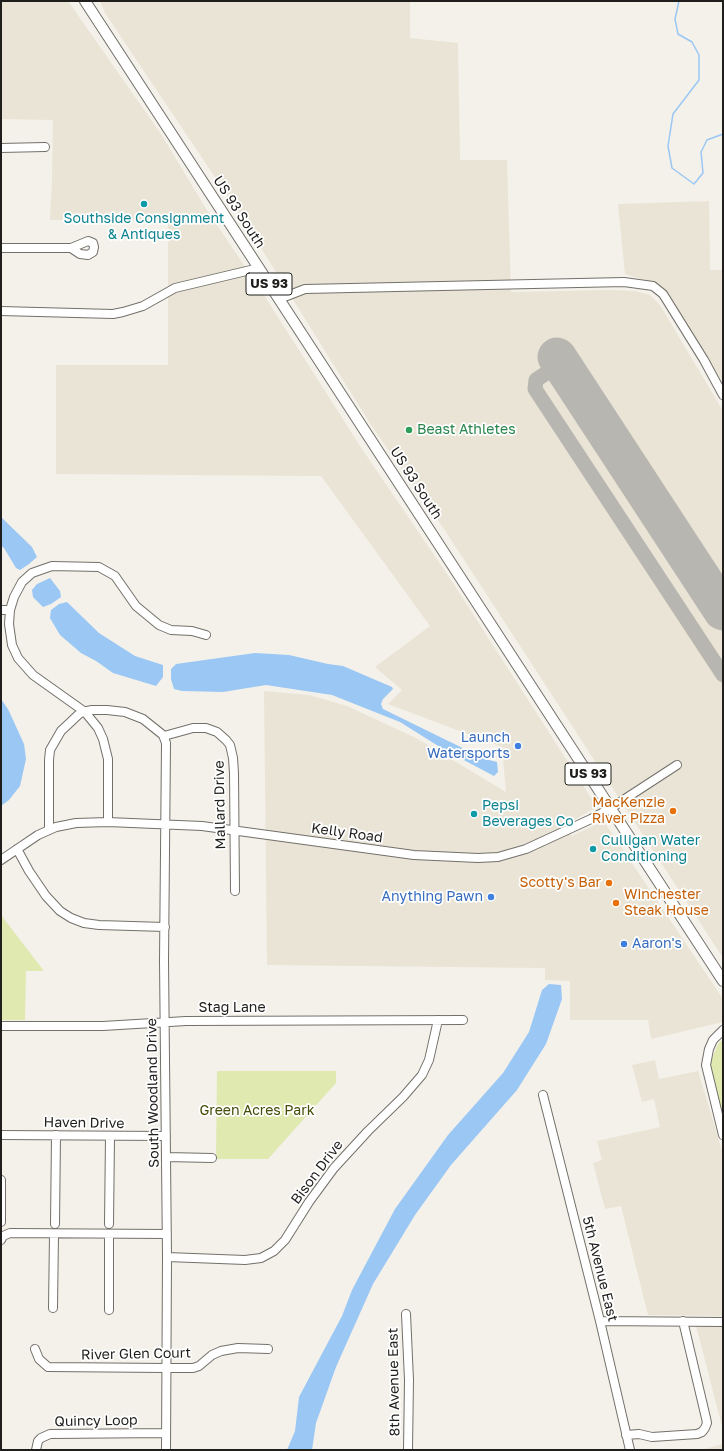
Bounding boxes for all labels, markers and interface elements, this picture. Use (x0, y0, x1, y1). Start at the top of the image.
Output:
street label: US 93 South (209, 173, 269, 251)
marker: Southside Consignment & Antiques (139, 199, 149, 209)
place label: Southside Consignment & Antiques (64, 211, 224, 244)
road number: US 93 (246, 273, 292, 295)
place label: Beast Athletes (417, 422, 516, 438)
marker: Beast Athletes (404, 425, 414, 435)
street label: US 93 South (386, 444, 446, 522)
place label: Launch Watersports (427, 730, 510, 762)
marker: Launch Watersports (513, 741, 523, 751)
street label: Mallard Drive (211, 760, 229, 850)
road number: US 93 (565, 763, 611, 785)
place label: MacKenzie River Pizza (592, 795, 665, 828)
place label: Pepsi Beverages Co (482, 798, 574, 830)
marker: MacKenzie River Pizza (668, 806, 678, 816)
marker: Pepsi Beverages Co (469, 809, 479, 819)
street label: Kelly Road (310, 820, 384, 846)
place label: Culligan Water Conditioning (601, 833, 700, 866)
marker: Culligan Water Conditioning (588, 844, 598, 854)
place label: Scotty's Bar (520, 875, 601, 891)
marker: Scotty's Bar (604, 878, 614, 888)
place label: Winchester Steak House (624, 887, 709, 920)
place label: Anything Pawn (382, 889, 483, 905)
marker: Anything Pawn (486, 892, 496, 902)
marker: Winchester Steak House (611, 898, 621, 908)
place label: Aaron's (632, 936, 682, 952)
marker: Aaron's (619, 939, 629, 949)
street label: Stag Lane (198, 1000, 266, 1016)
street label: South Woodland Drive (143, 1018, 163, 1168)
park label: Green Acres Park (199, 1103, 315, 1119)
street label: Haven Drive (43, 1114, 125, 1132)
street label: Bison Drive (287, 1137, 347, 1207)
street label: 5th Avenue East (579, 1215, 621, 1323)
street label: 8th Avenue East (385, 1328, 403, 1436)
street label: River Glen Court (81, 1345, 191, 1363)
street label: Quincy Loop (54, 1412, 138, 1430)

